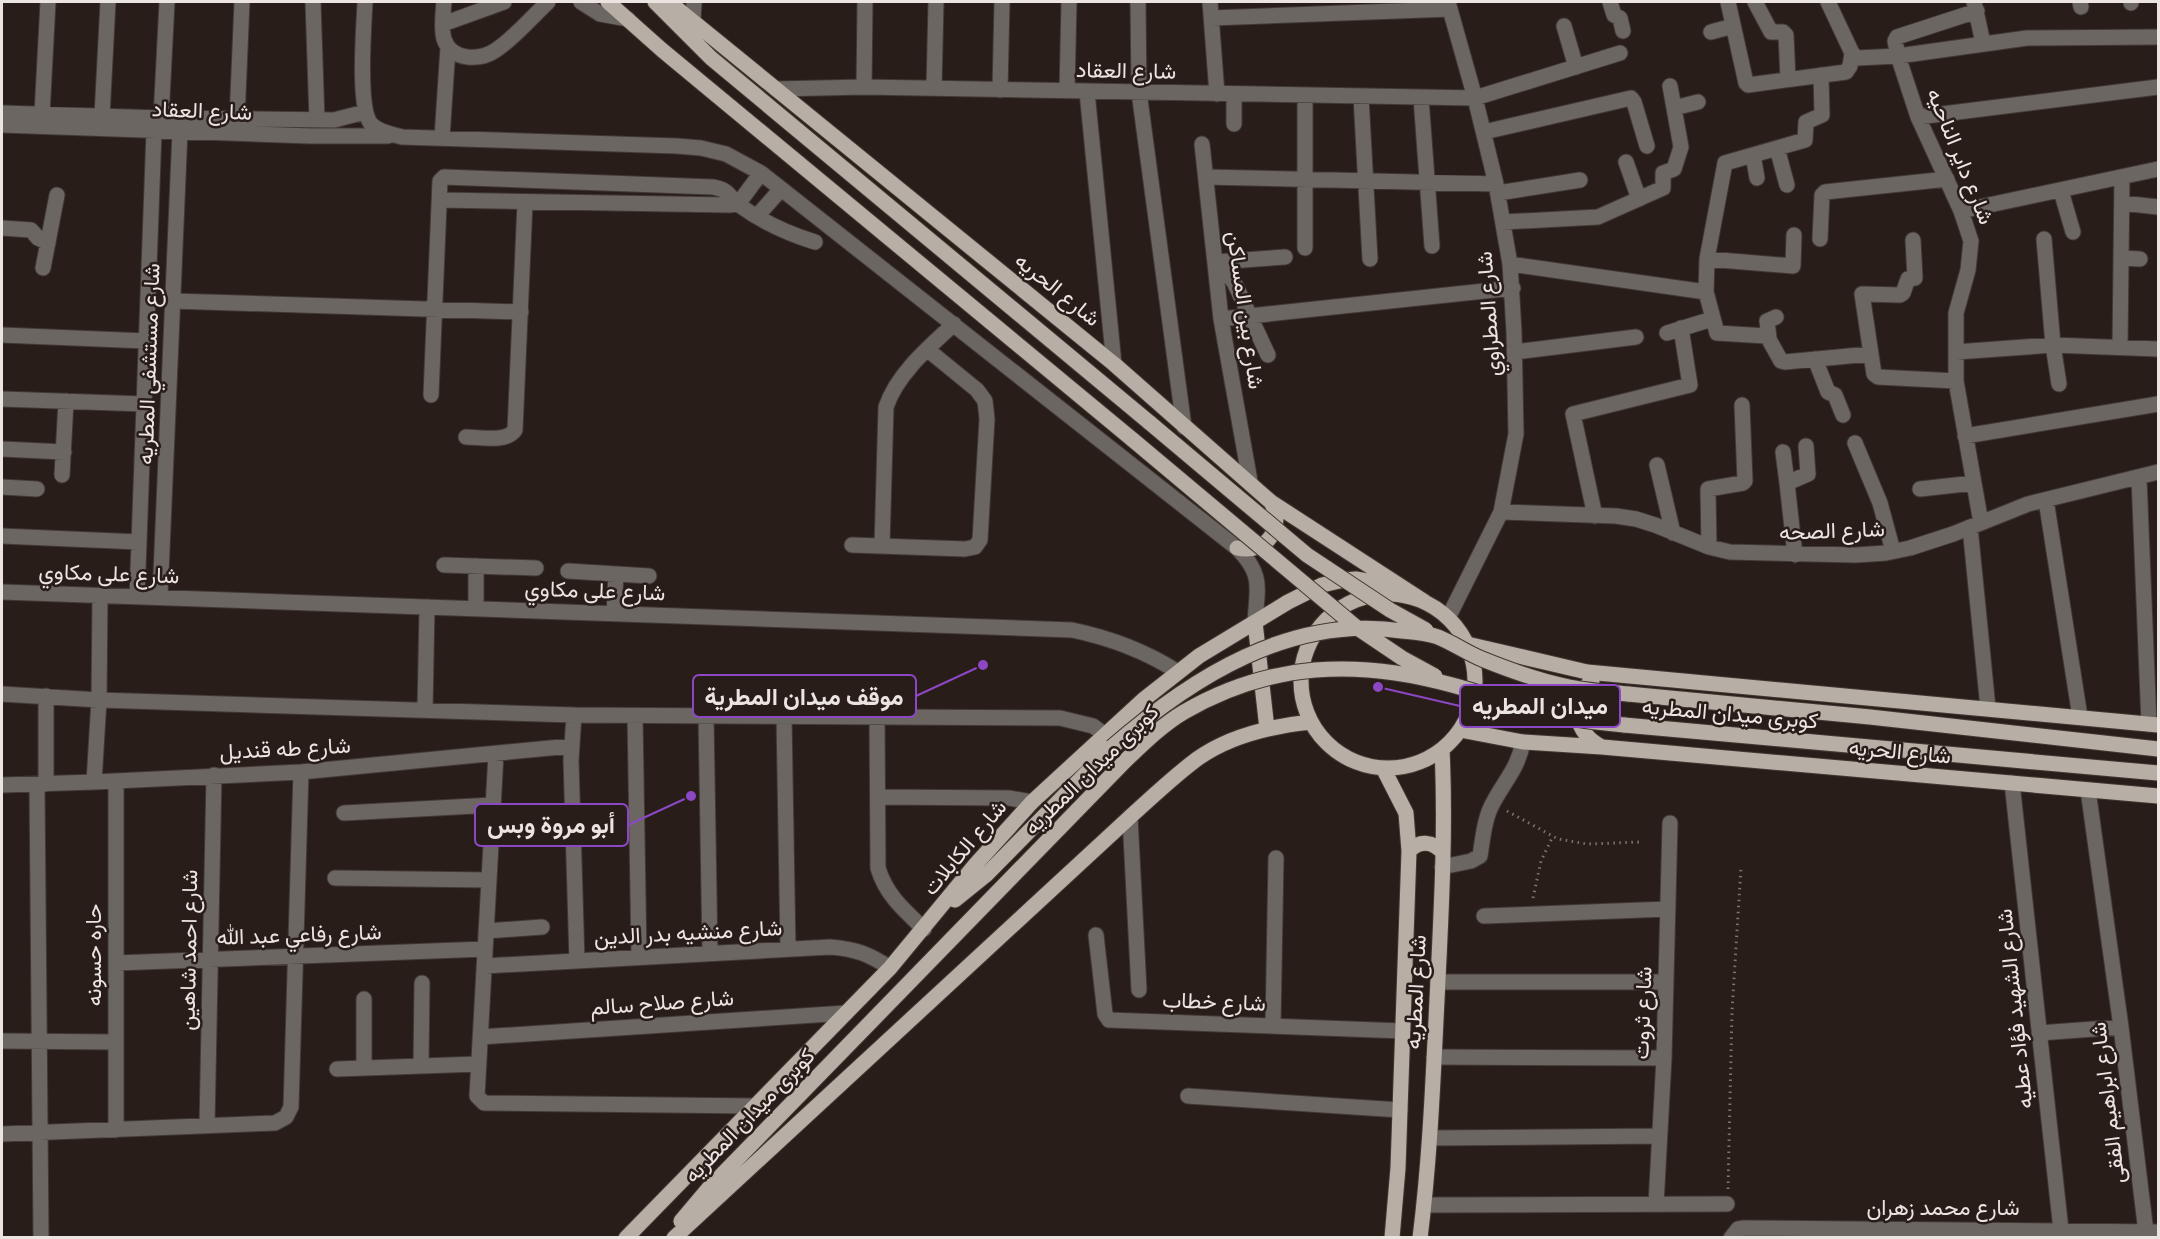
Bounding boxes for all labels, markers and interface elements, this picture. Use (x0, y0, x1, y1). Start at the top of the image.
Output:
street label: شارع العقاد (1076, 55, 1176, 86)
street label: شارع داير الناحيه (1920, 84, 2001, 229)
street label: شارع العقاد (151, 94, 253, 127)
street label: شارع بين المساكن (1220, 229, 1271, 391)
street label: شارع الحريه (1009, 246, 1107, 333)
street label: شارع المطراوي (1470, 250, 1511, 378)
street label: شارع مستشفي المطريه (130, 263, 171, 465)
street label: شارع الصحه (1779, 514, 1885, 547)
street label: شارع على مكاوي (38, 557, 180, 594)
street label: شارع على مكاوي (524, 574, 666, 611)
callout: موقف ميدان المطرية (693, 675, 916, 717)
text: موقف ميدان المطرية (704, 681, 904, 712)
callout: ميدان المطريه (1460, 685, 1620, 727)
text: ميدان المطريه (1472, 690, 1608, 721)
street label: كوبرى ميدان المطريه (1641, 691, 1820, 735)
street label: كوبرى ميدان المطريه (1018, 697, 1165, 841)
street label: شارع طه قنديل (219, 731, 351, 766)
street label: شارع الحريه (1848, 733, 1952, 770)
street label: شارع الكابلات (916, 793, 1013, 901)
callout: أبو مروة وبس (475, 804, 628, 846)
text: أبو مروة وبس (487, 809, 615, 840)
street label: شارع احمد شاهين (173, 869, 204, 1031)
street label: حاره حسونه (79, 904, 107, 1006)
street label: شارع الشهيد فؤاد عطيه (1990, 908, 2039, 1110)
street label: شارع منشيه بدر الدين (593, 913, 783, 952)
street label: شارع رفاعي عبد الله (216, 917, 382, 956)
street label: شارع المطريه (1398, 934, 1433, 1050)
street label: شارع ثروت (1626, 966, 1659, 1060)
street label: شارع صلاح سالم (589, 983, 735, 1022)
street label: شارع خطاب (1162, 985, 1266, 1018)
street label: شارع ابراهيم الفقى (2083, 1020, 2132, 1185)
street label: كوبرى ميدان المطريه (677, 1041, 821, 1188)
street label: شارع محمد زهران (1866, 1193, 2020, 1222)

